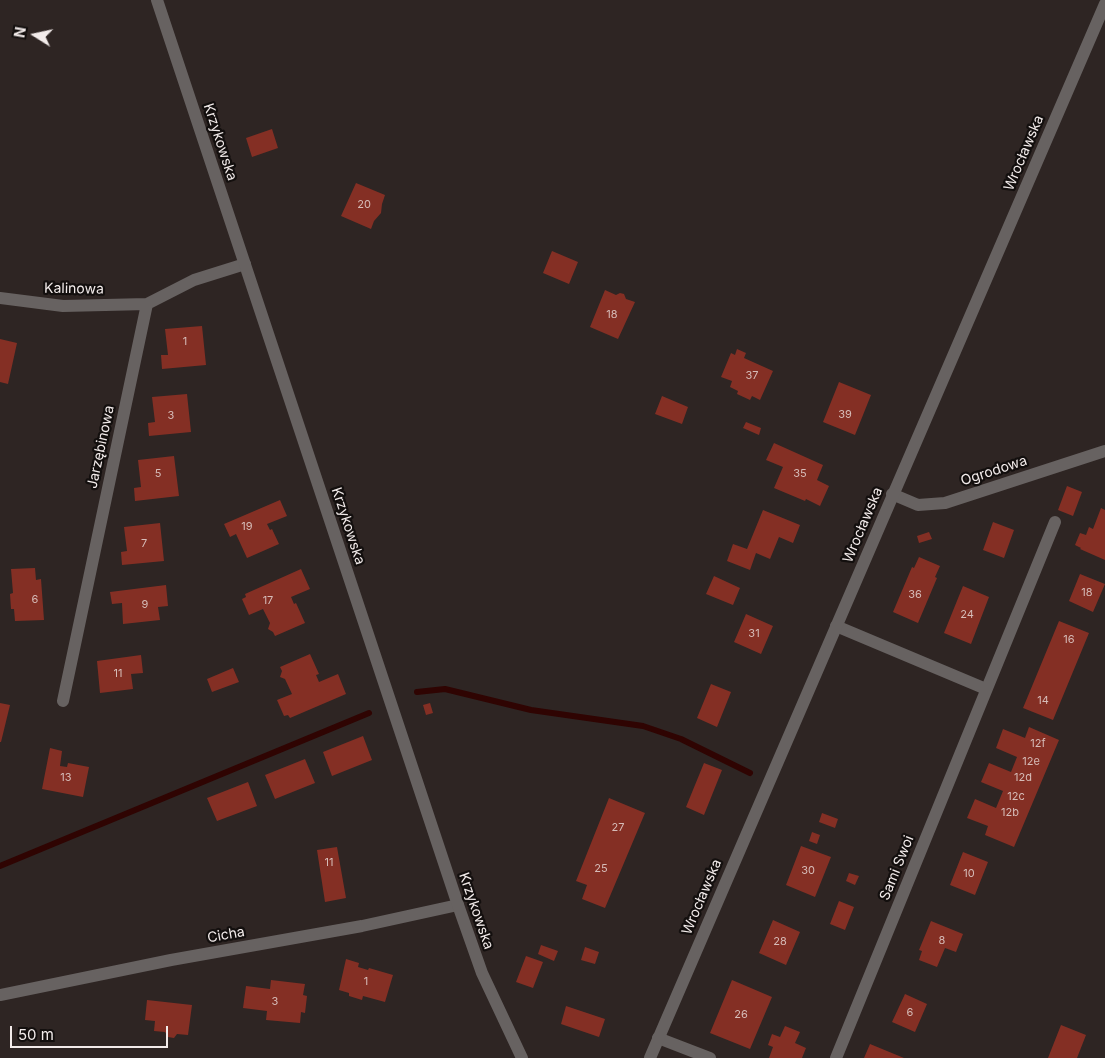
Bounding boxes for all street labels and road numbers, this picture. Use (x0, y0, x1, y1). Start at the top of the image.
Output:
street label: Krzykowska (200, 101, 240, 183)
street label: Wrocławska (1001, 113, 1047, 193)
street label: Kalinowa (44, 280, 104, 298)
street label: Jarzębinowa (84, 404, 118, 490)
street label: Ogrodowa (959, 452, 1029, 490)
street label: Krzykowska (328, 485, 368, 567)
street label: Wrocławska (840, 485, 886, 565)
street label: Sami Swoi (876, 833, 918, 903)
street label: Wrocławska (679, 857, 725, 937)
street label: Krzykowska (455, 870, 497, 952)
street label: Cicha (206, 923, 246, 947)

